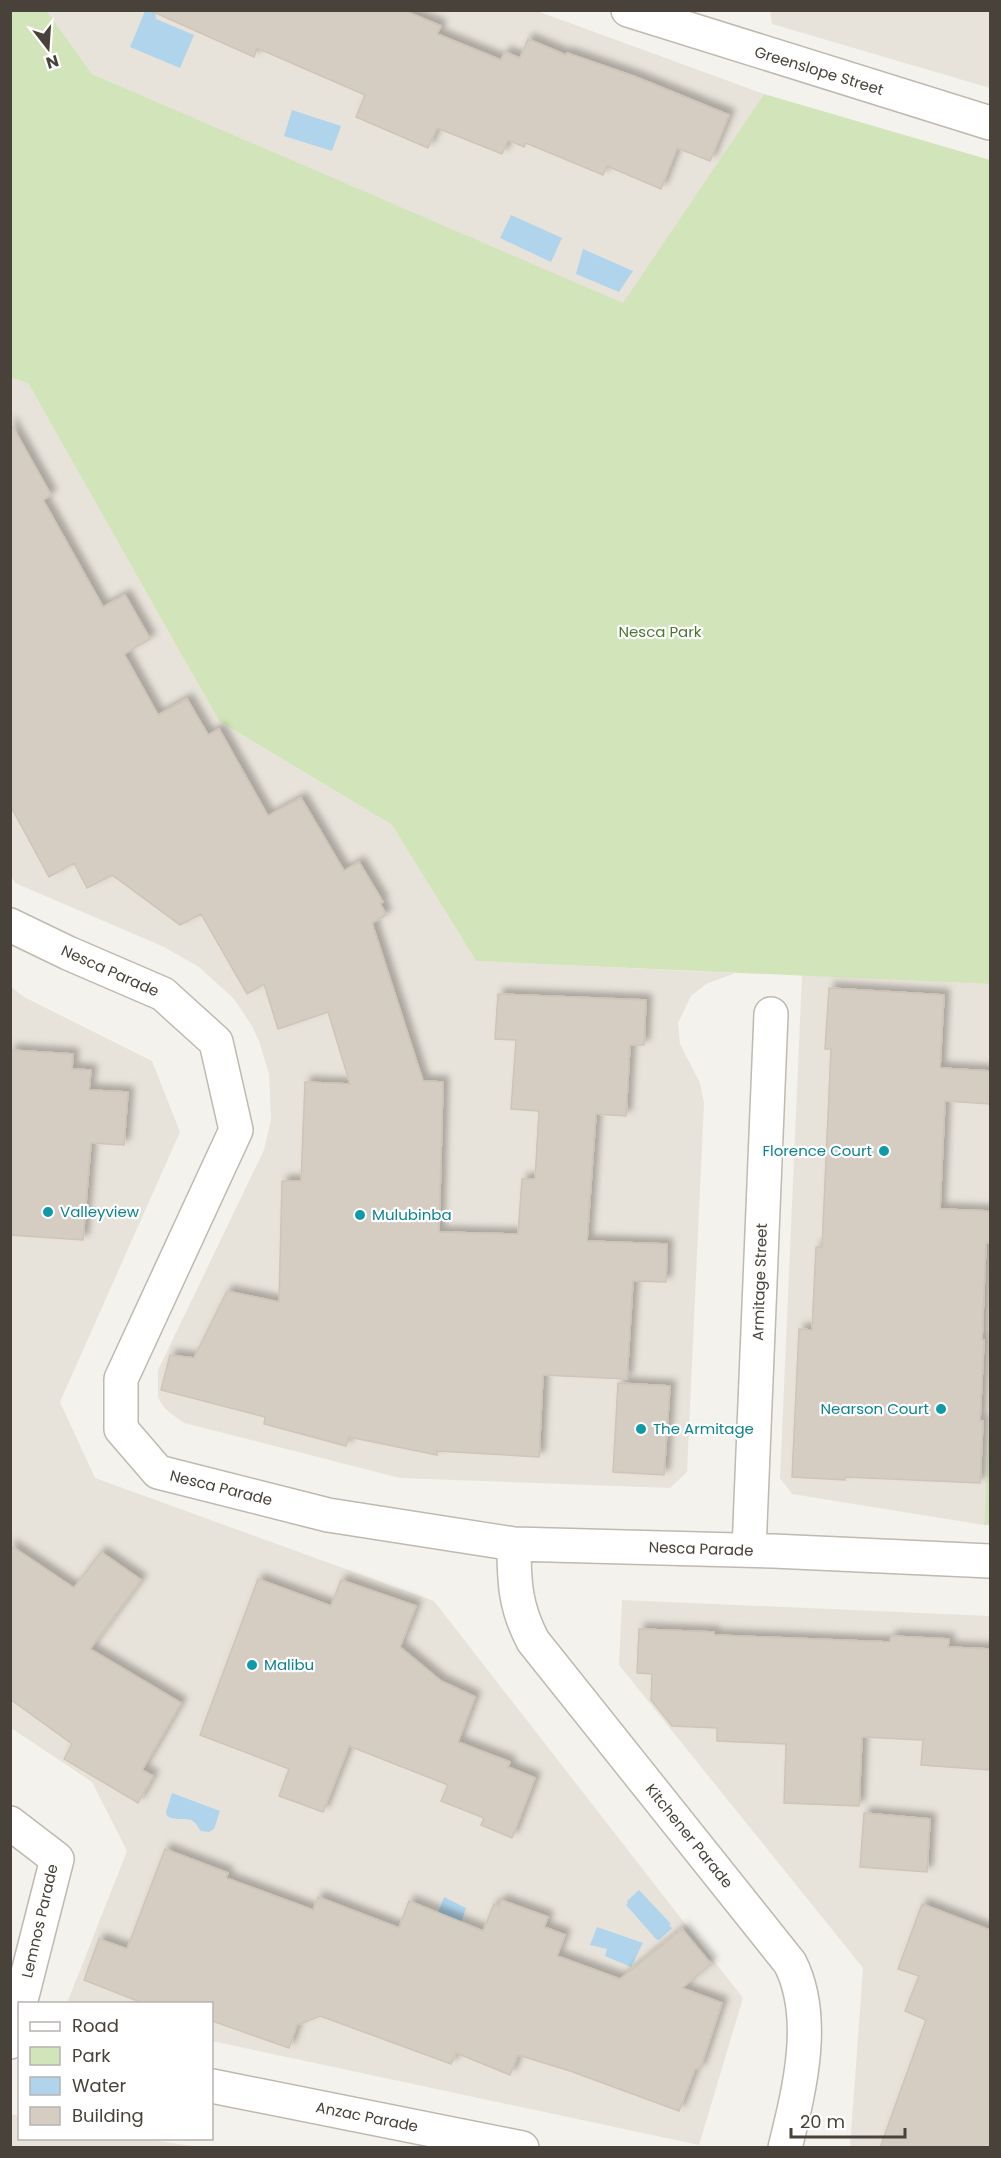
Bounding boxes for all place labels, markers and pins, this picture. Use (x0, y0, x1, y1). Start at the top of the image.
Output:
place label: Florence Court (762, 1140, 872, 1161)
marker: Florence Court (877, 1144, 891, 1158)
place label: Valleyview (60, 1201, 140, 1222)
place label: Mulubinba (372, 1204, 452, 1225)
marker: Valleyview (41, 1205, 55, 1219)
marker: Mulubinba (353, 1208, 367, 1222)
place label: Nearson Court (821, 1398, 929, 1419)
marker: Nearson Court (934, 1402, 948, 1416)
place label: The Armitage (653, 1418, 754, 1439)
marker: The Armitage (634, 1422, 648, 1436)
place label: Malibu (264, 1654, 314, 1675)
marker: Malibu (245, 1658, 259, 1672)

